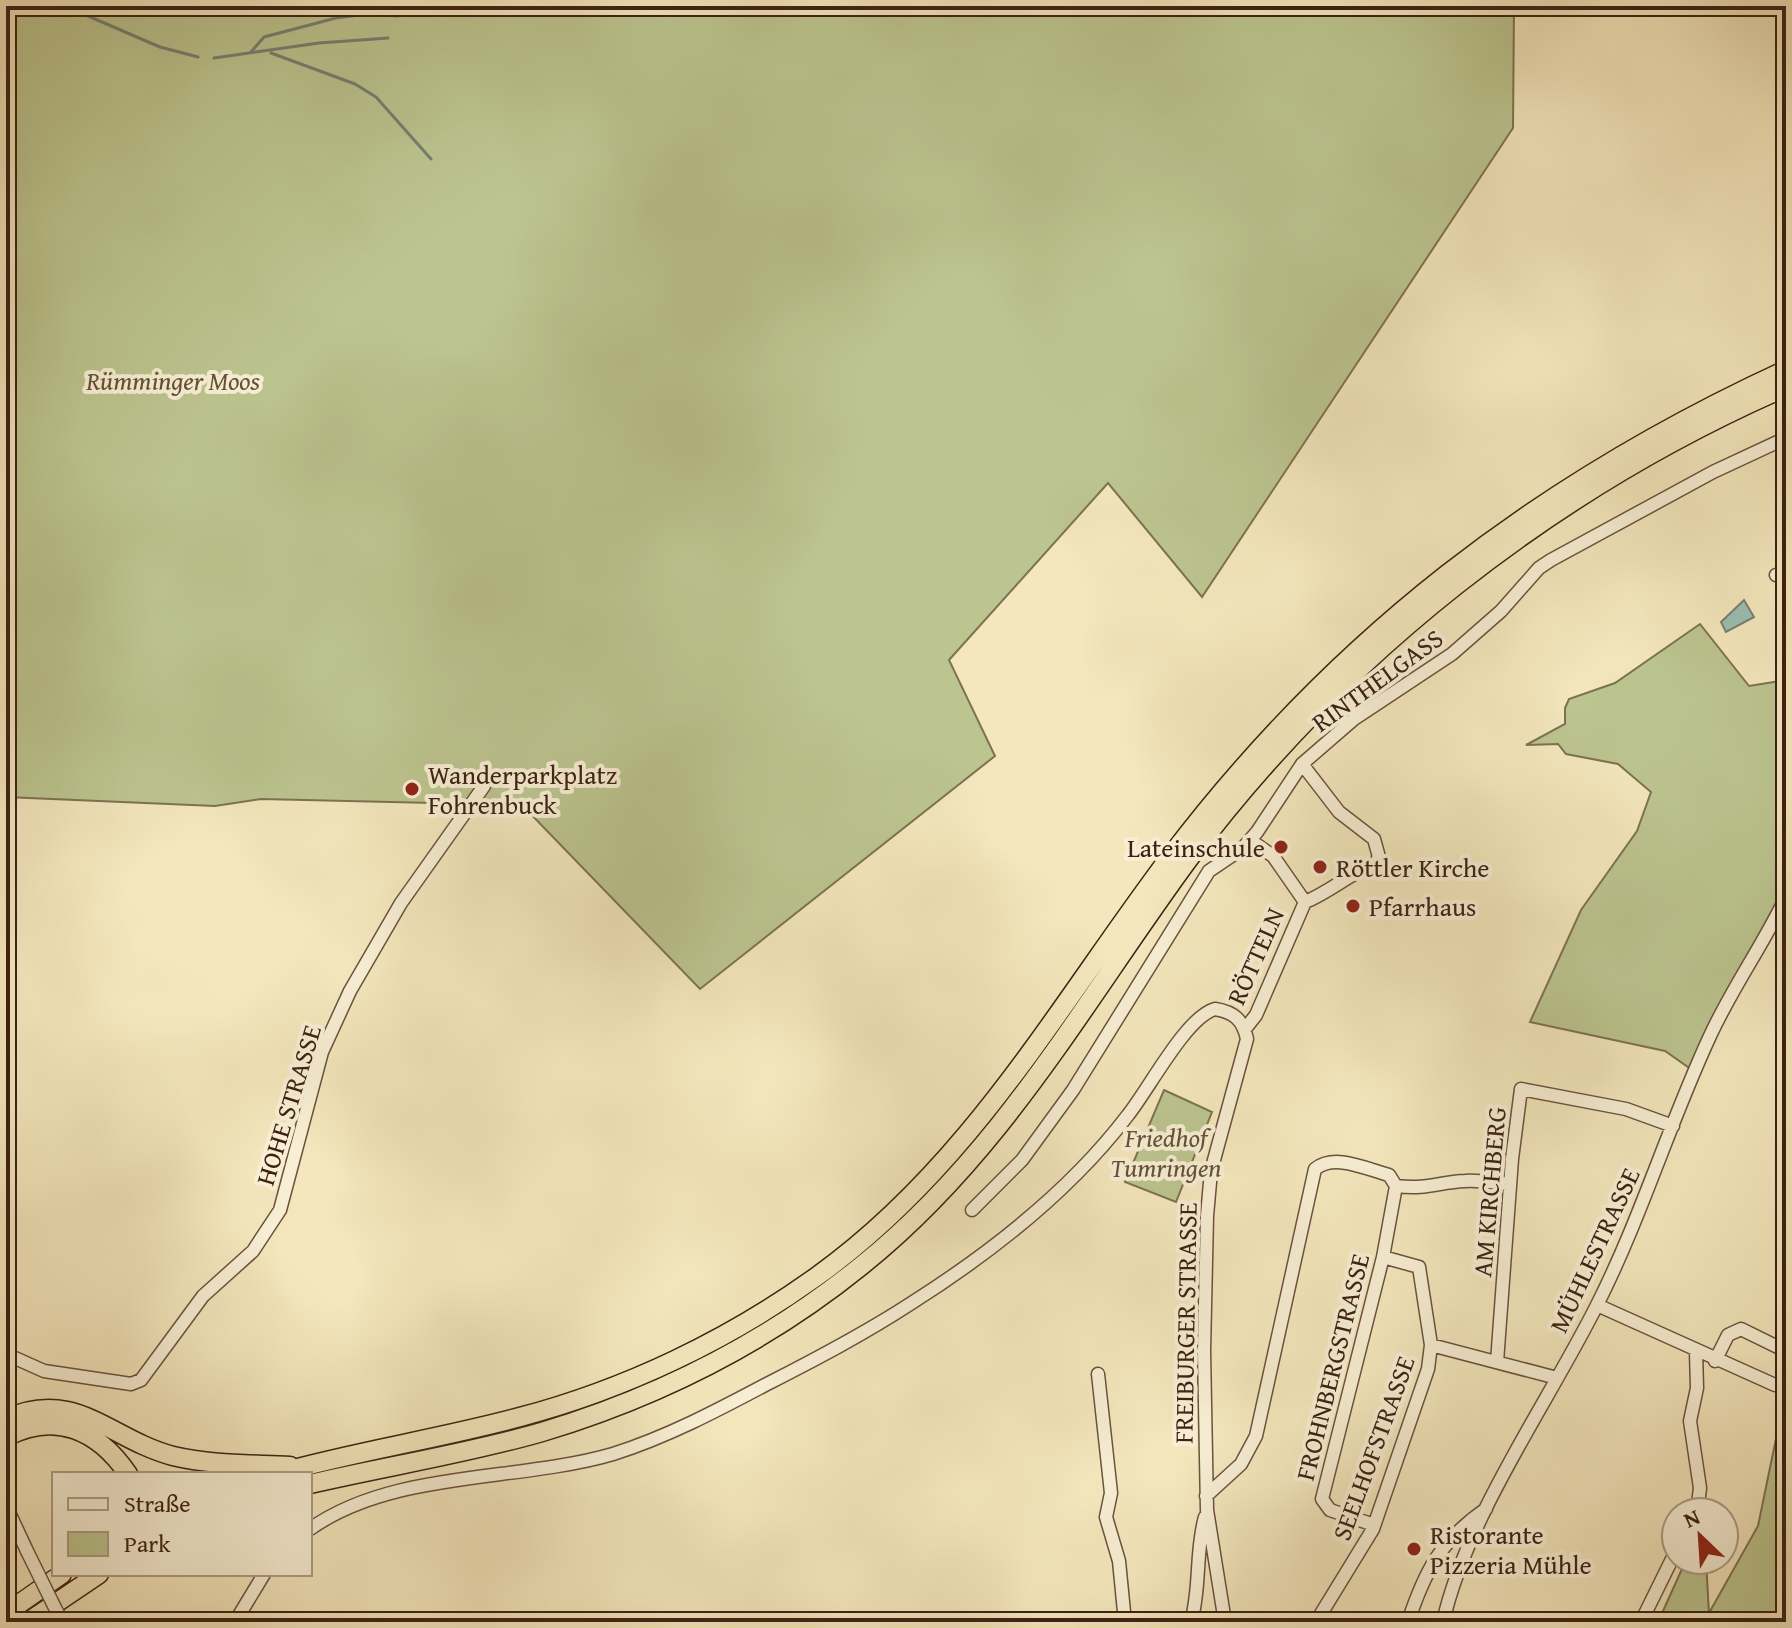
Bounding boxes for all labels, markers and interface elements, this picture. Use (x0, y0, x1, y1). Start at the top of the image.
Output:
park label: Rümminger Moos (85, 361, 261, 400)
street label: RINTHELGASS (1303, 619, 1451, 741)
place label: Wanderparkplatz Fohrenbuck (428, 755, 617, 824)
marker: Wanderparkplatz Fohrenbuck (403, 780, 421, 798)
place label: Lateinschule (1127, 828, 1265, 867)
marker: Lateinschule (1272, 838, 1290, 856)
place label: Röttler Kirche (1336, 848, 1489, 887)
marker: Röttler Kirche (1311, 858, 1329, 876)
place label: Pfarrhaus (1369, 887, 1476, 926)
marker: Pfarrhaus (1344, 897, 1362, 915)
street label: RÖTTELN (1216, 901, 1294, 1011)
street label: HOHE STRASSE (245, 1020, 331, 1190)
street label: AM KIRCHBERG (1462, 1105, 1516, 1279)
park label: Friedhof Tumringen (1110, 1118, 1222, 1187)
street label: MÜHLESTRASSE (1539, 1161, 1649, 1339)
street label: FREIBURGER STRASSE (1163, 1202, 1207, 1444)
street label: FROHNBERGSTRASSE (1285, 1250, 1379, 1484)
street label: SEELHOFSTRASSE (1322, 1350, 1424, 1546)
legend (52, 1472, 312, 1576)
text: Straße (124, 1486, 191, 1521)
north arrow (1660, 1496, 1740, 1576)
text: N (1678, 1500, 1705, 1535)
place label: Ristorante Pizzeria Mühle (1430, 1515, 1592, 1584)
text: Park (124, 1526, 171, 1561)
marker: Ristorante Pizzeria Mühle (1405, 1540, 1423, 1558)

